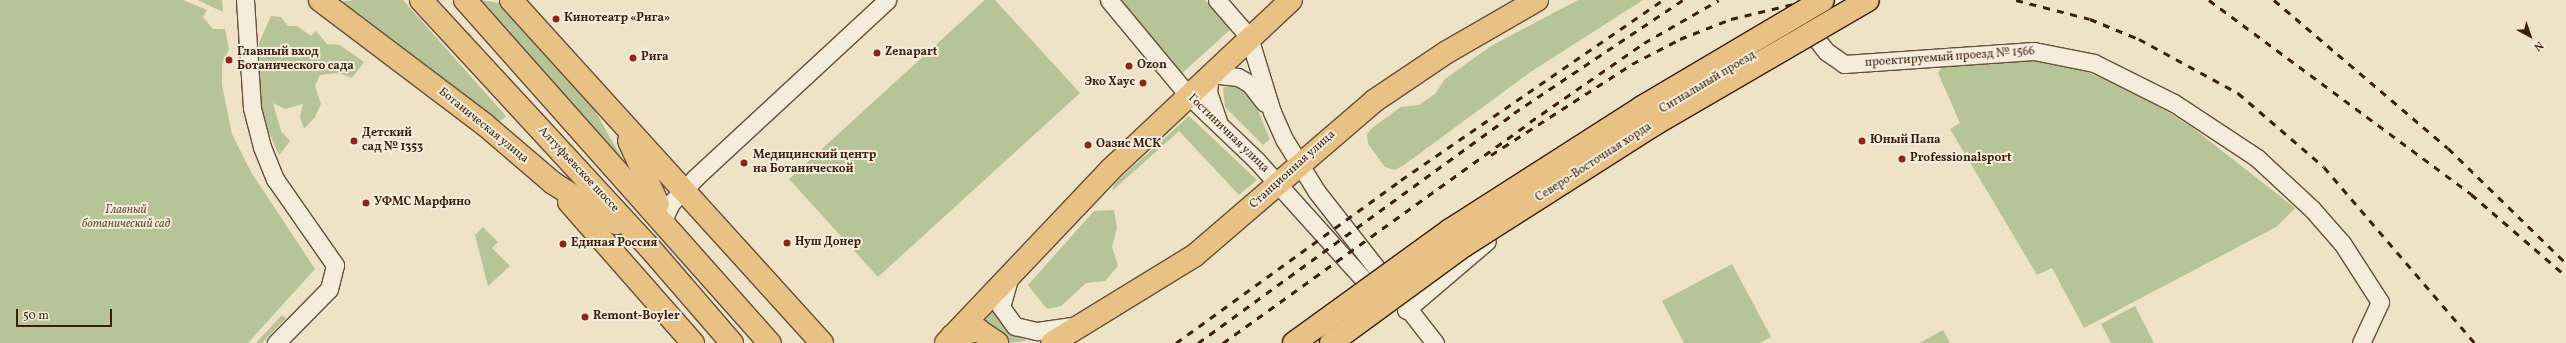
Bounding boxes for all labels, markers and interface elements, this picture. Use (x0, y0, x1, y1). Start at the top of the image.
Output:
place label: Кинотеатр «Рига» (564, 12, 670, 26)
marker: Кинотеатр «Рига» (551, 14, 561, 24)
north arrow (2510, 16, 2550, 56)
text: N (2530, 37, 2546, 54)
street label: проектируемый проезд № 1566 (1865, 45, 2035, 71)
place label: Главный вход Ботанического сада (237, 46, 354, 74)
place label: Zenapart (885, 46, 937, 60)
marker: Zenapart (872, 48, 882, 58)
street label: Сигнальный проезд (1657, 49, 1759, 117)
place label: Рига (641, 51, 669, 65)
marker: Рига (628, 53, 638, 63)
marker: Главный вход Ботанического сада (224, 55, 234, 65)
place label: Ozon (1137, 59, 1167, 73)
marker: Ozon (1124, 61, 1134, 71)
place label: Эко Хаус (1084, 76, 1135, 90)
marker: Эко Хаус (1138, 78, 1148, 88)
street label: Ботаническая улица (435, 85, 531, 167)
street label: Гостиничная улица (1184, 92, 1272, 176)
street label: Северо-Восточная хорда (1533, 120, 1655, 206)
street label: Алтуфьевское шоссе (534, 124, 622, 216)
place label: Детский сад № 1353 (362, 127, 423, 155)
street label: Станционная улица (1247, 128, 1339, 212)
place label: Юный Папа (1870, 134, 1941, 148)
marker: Детский сад № 1353 (349, 136, 359, 146)
marker: Юный Папа (1857, 136, 1867, 146)
place label: Оазис МСК (1096, 138, 1161, 152)
marker: Оазис МСК (1083, 140, 1093, 150)
place label: Медицинский центр на Ботанической (753, 149, 876, 177)
place label: Professionalsport (1910, 152, 2011, 166)
marker: Professionalsport (1897, 154, 1907, 164)
marker: Медицинский центр на Ботанической (738, 157, 750, 169)
place label: УФМС Марфино (374, 196, 471, 210)
marker: УФМС Марфино (361, 198, 371, 208)
park label: Главный ботанический сад (82, 204, 170, 232)
place label: Нуш Донер (795, 236, 861, 250)
place label: Единая Россия (571, 237, 657, 251)
marker: Нуш Донер (782, 238, 792, 248)
marker: Единая Россия (558, 239, 568, 249)
scale bar (18, 301, 114, 327)
text: 50 m (23, 308, 49, 324)
place label: Remont-Boyler (593, 310, 680, 324)
marker: Remont-Boyler (580, 312, 590, 322)

